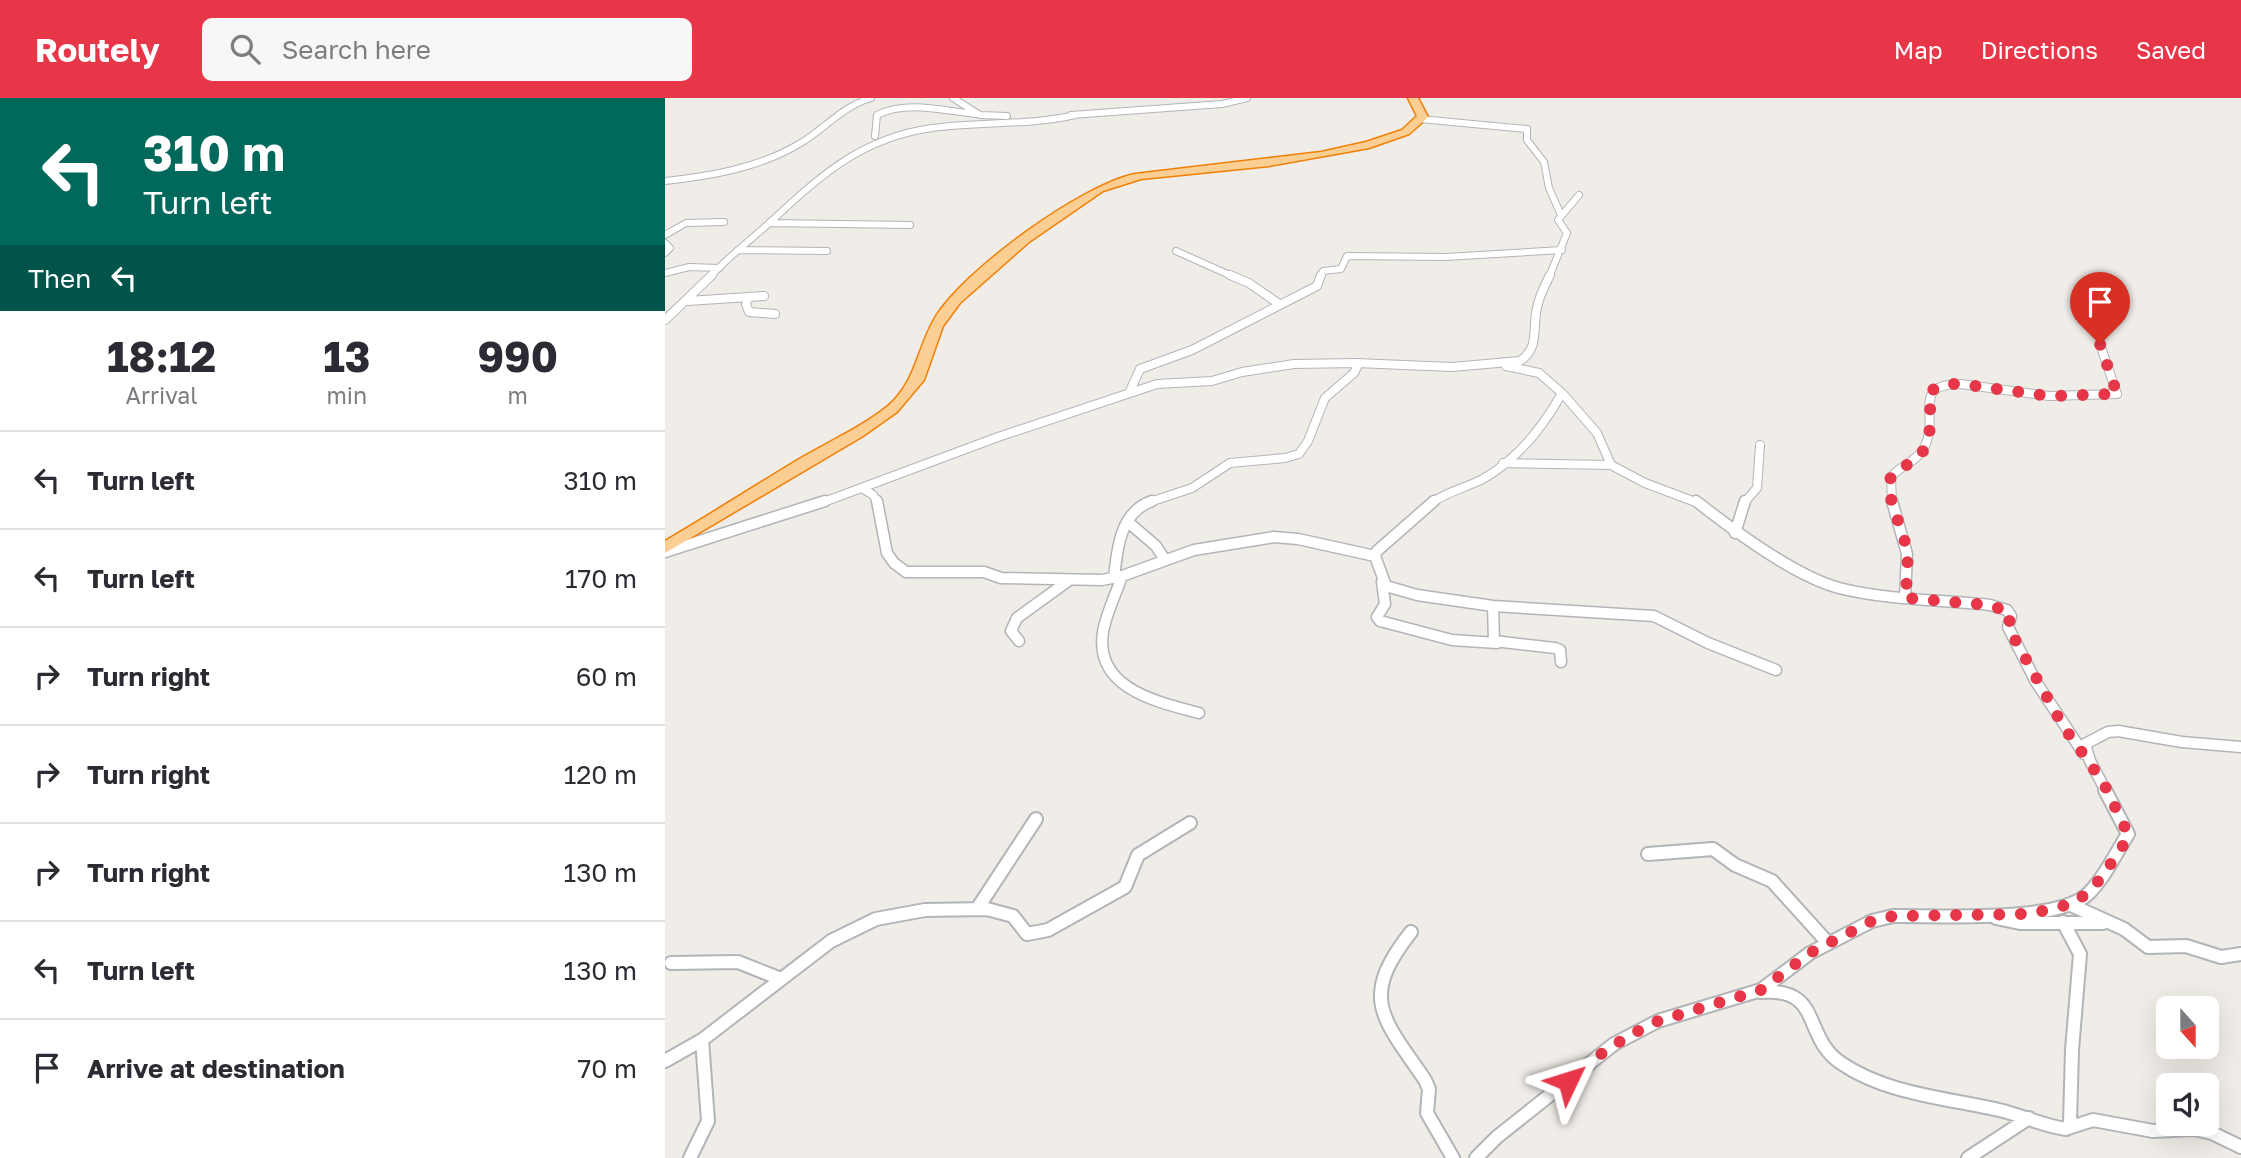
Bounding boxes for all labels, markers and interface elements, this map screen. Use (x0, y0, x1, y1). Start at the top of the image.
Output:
search box (202, 18, 692, 81)
text: Routely (35, 30, 160, 69)
icon: search (226, 30, 264, 68)
text: Search here (282, 34, 431, 65)
text: Map (1894, 35, 1943, 64)
text: Directions (1981, 35, 2098, 64)
text: Saved (2136, 35, 2206, 64)
text: 310 m (143, 123, 285, 182)
icon: left (28, 126, 119, 217)
text: Turn left (143, 183, 272, 221)
icon: left (105, 259, 143, 297)
text: Then (28, 263, 91, 294)
pin (2070, 272, 2130, 344)
icon: arrive (2081, 283, 2119, 321)
text: 18:12 (107, 331, 216, 381)
text: 13 (323, 331, 370, 381)
text: 990 (477, 331, 558, 381)
text: Arrival (126, 381, 198, 409)
text: min (326, 381, 367, 409)
text: m (508, 381, 528, 409)
icon: left (28, 461, 66, 499)
text: Turn left (87, 465, 195, 496)
text: 310 m (564, 465, 637, 496)
icon: left (28, 559, 66, 597)
text: Turn left (87, 563, 195, 594)
text: 170 m (565, 563, 637, 594)
icon: right (28, 657, 66, 695)
text: Turn right (87, 661, 210, 692)
text: 60 m (576, 661, 637, 692)
icon: right (28, 755, 66, 793)
text: Turn right (87, 759, 210, 790)
text: 120 m (564, 759, 637, 790)
icon: right (28, 853, 66, 891)
text: Turn right (87, 857, 210, 888)
text: 130 m (564, 857, 637, 888)
icon: left (28, 951, 66, 989)
text: Turn left (87, 955, 195, 986)
text: 130 m (564, 955, 637, 986)
north arrow (2156, 996, 2219, 1059)
map controls (2156, 996, 2219, 1136)
position arrow (1531, 1044, 1605, 1118)
icon: arrive (28, 1049, 66, 1087)
text: Arrive at destination (87, 1053, 345, 1084)
text: 70 m (578, 1053, 637, 1084)
button: sound (2156, 1073, 2219, 1136)

